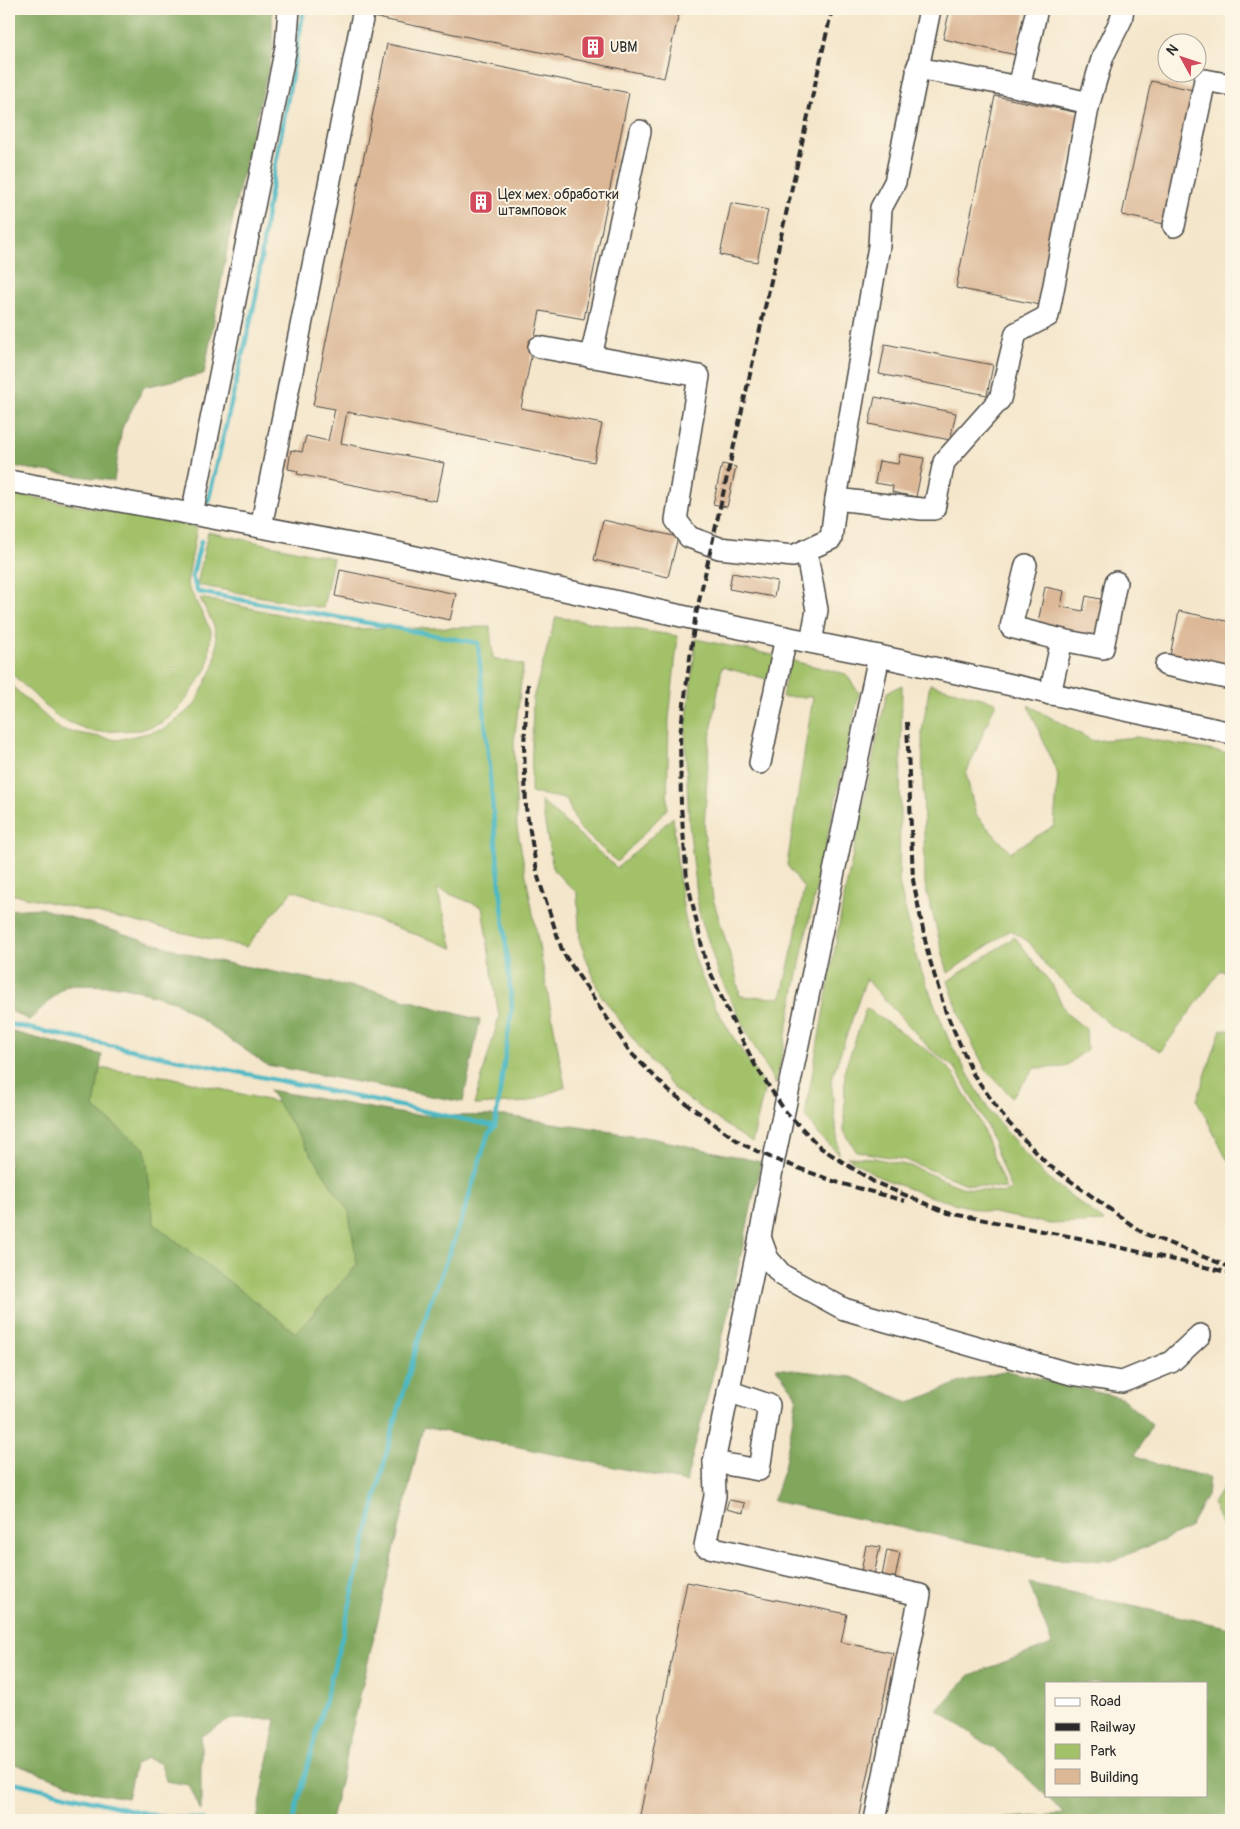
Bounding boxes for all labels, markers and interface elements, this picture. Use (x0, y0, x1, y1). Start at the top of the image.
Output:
north arrow (1158, 32, 1208, 82)
building icon: UBM (580, 34, 606, 60)
place label: UBM (610, 39, 637, 56)
text: N (1163, 41, 1182, 59)
place label: Цех мех. обработки штамповок (498, 186, 618, 219)
building icon: Цех мех. обработки штамповок (468, 189, 494, 215)
legend (1045, 1682, 1208, 1796)
text: Road (1090, 1692, 1121, 1711)
text: Railway (1090, 1718, 1136, 1737)
text: Park (1090, 1742, 1117, 1761)
text: Building (1090, 1768, 1138, 1787)

